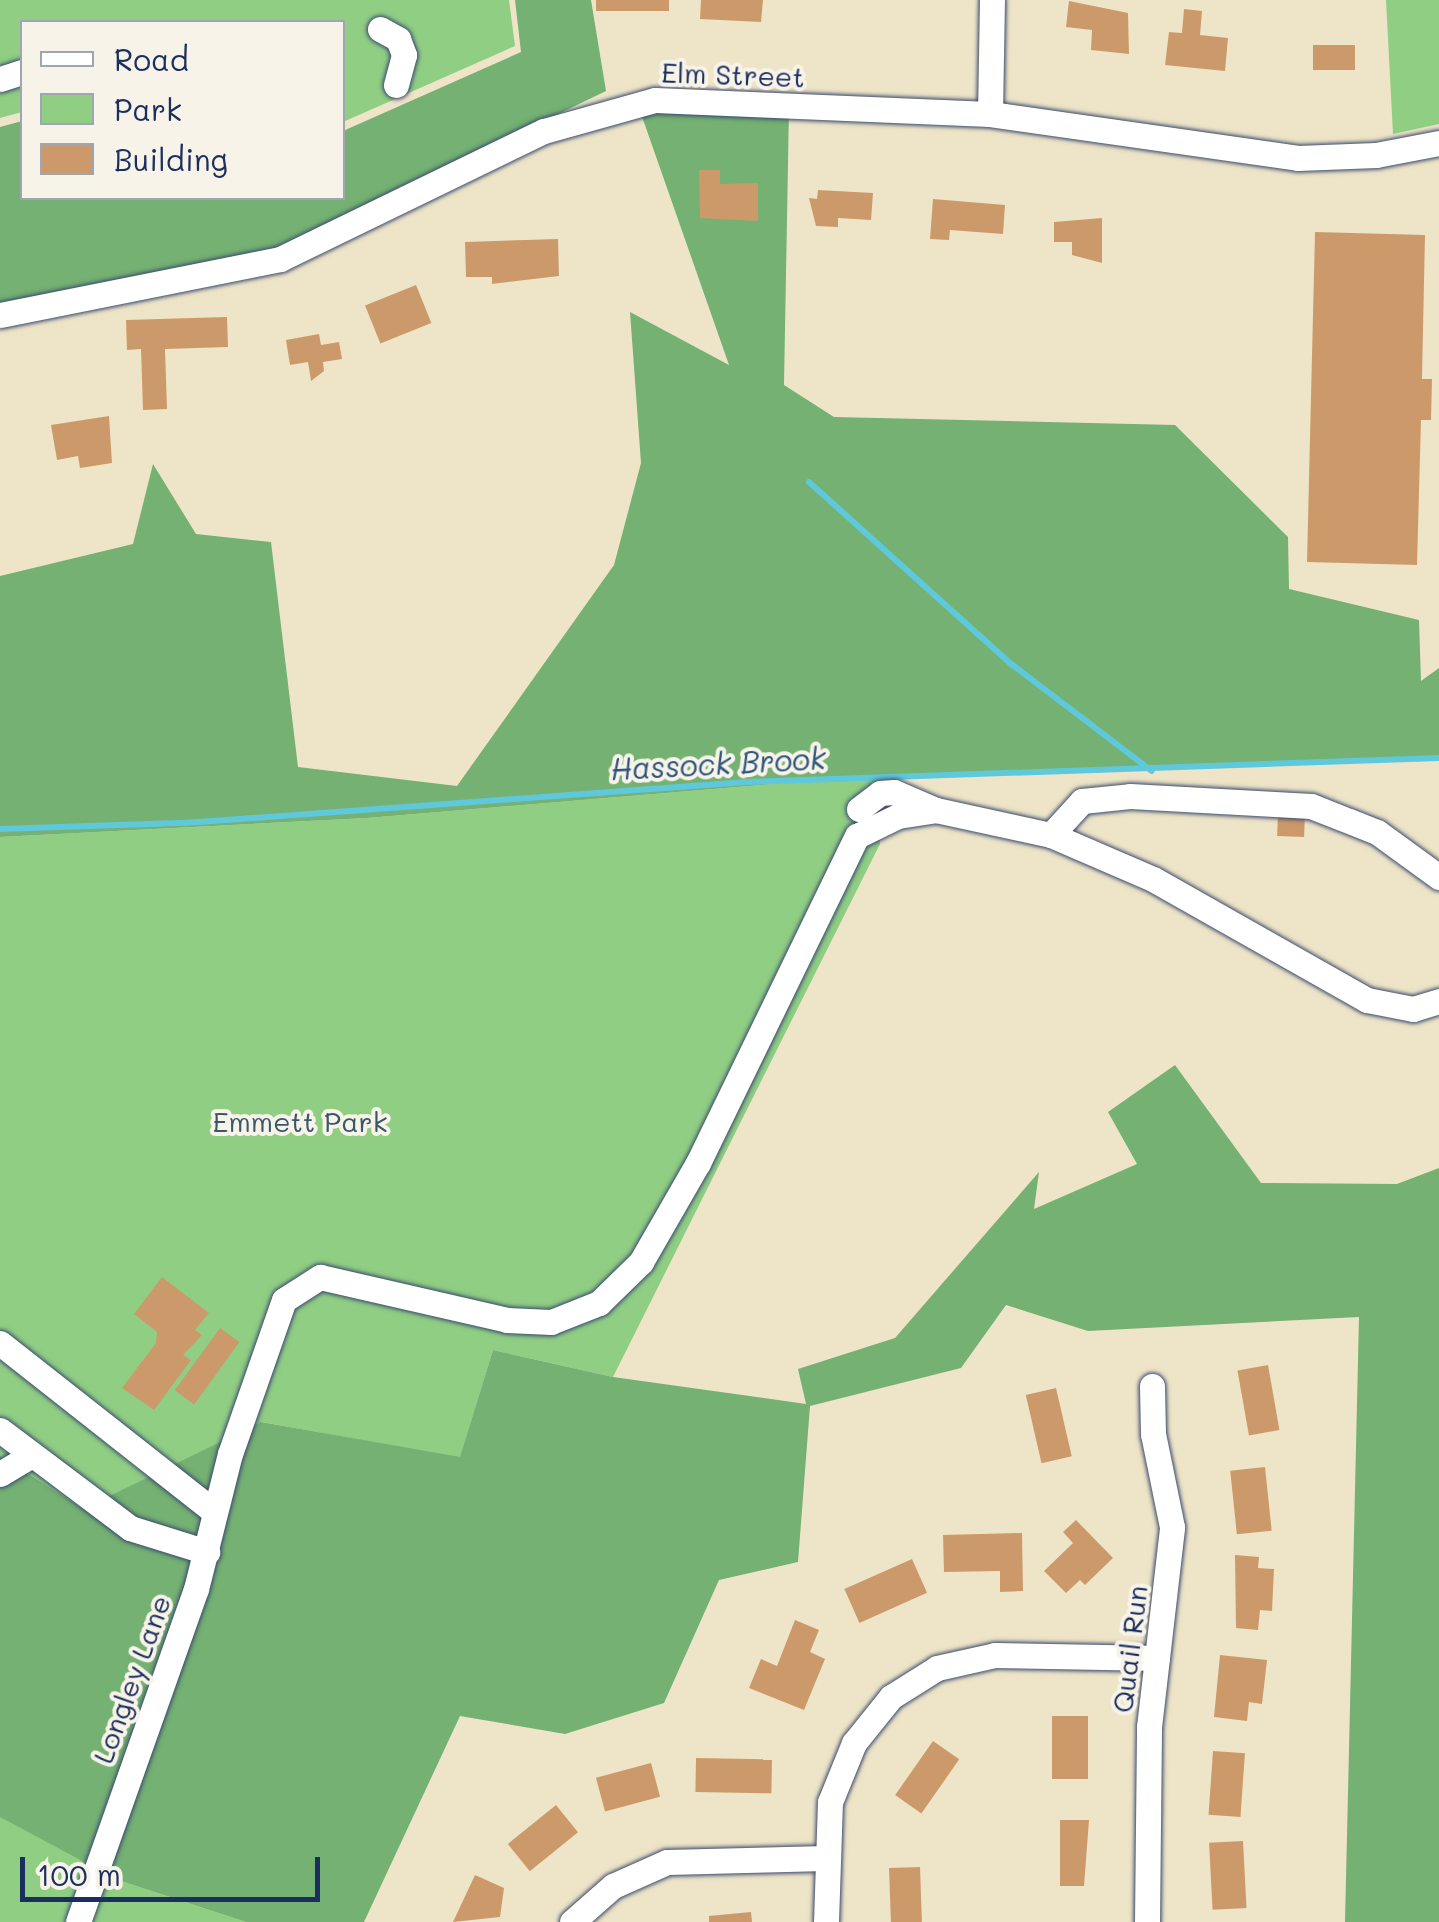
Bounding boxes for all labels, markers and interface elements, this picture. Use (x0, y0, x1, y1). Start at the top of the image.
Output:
legend (20, 20, 345, 200)
text: Road (114, 39, 189, 79)
street label: Elm Street (661, 55, 805, 93)
text: Park (114, 89, 182, 129)
text: Building (114, 139, 228, 179)
water label: Hassock Brook (610, 739, 826, 787)
park label: Emmett Park (212, 1104, 388, 1138)
street label: Quail Run (1105, 1583, 1153, 1715)
street label: Longley Lane (85, 1591, 177, 1767)
scale bar (25, 1837, 325, 1899)
text: 100 m (37, 1854, 121, 1894)

